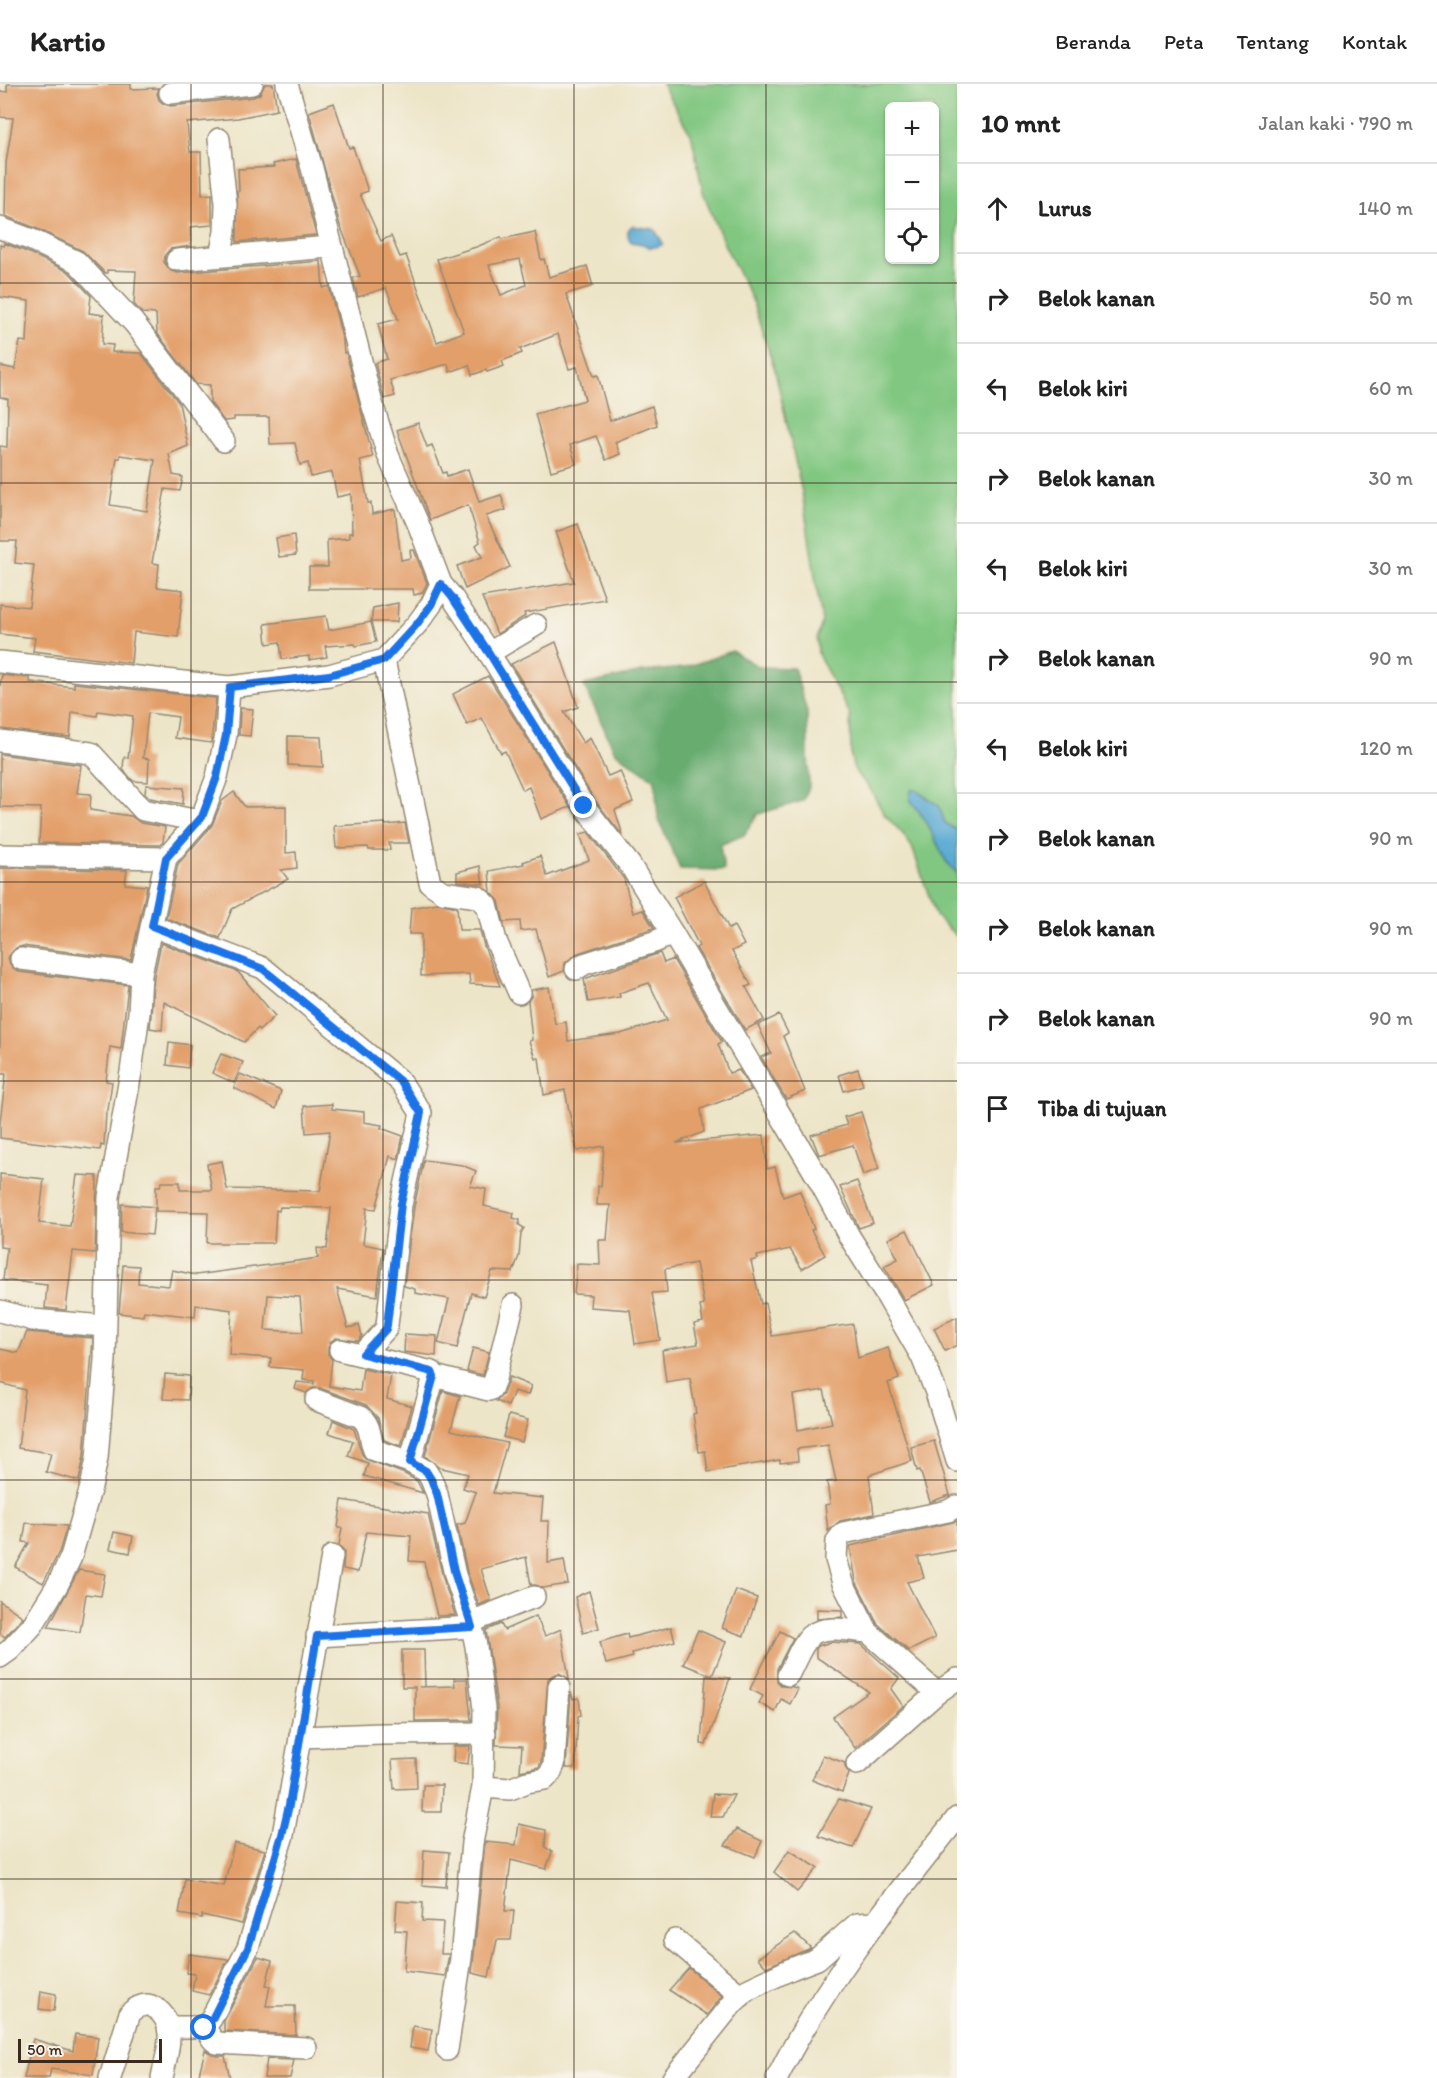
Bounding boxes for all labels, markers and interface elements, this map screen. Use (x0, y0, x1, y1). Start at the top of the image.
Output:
text: Kartio (30, 24, 105, 58)
text: Beranda (1055, 29, 1131, 54)
text: Peta (1164, 29, 1204, 54)
text: Tentang (1237, 29, 1309, 54)
text: Kontak (1342, 29, 1407, 54)
map controls (885, 102, 939, 264)
button: + (885, 102, 939, 156)
text: 10 mnt (981, 107, 1060, 139)
text: Jalan kaki · 790 m (1259, 111, 1413, 135)
button: − (885, 156, 939, 210)
icon: ahead (981, 192, 1014, 225)
text: Lurus (1038, 195, 1092, 222)
text: 140 m (1358, 196, 1413, 220)
button: locate (885, 210, 939, 264)
icon: right (981, 282, 1014, 315)
text: Belok kanan (1038, 285, 1155, 312)
text: 50 m (1369, 286, 1413, 310)
icon: left (981, 372, 1014, 405)
text: Belok kiri (1038, 375, 1128, 402)
text: 60 m (1369, 376, 1413, 400)
icon: right (981, 462, 1014, 495)
text: Belok kanan (1038, 465, 1155, 492)
text: 30 m (1368, 466, 1413, 490)
icon: left (981, 552, 1014, 585)
text: Belok kiri (1038, 555, 1128, 582)
text: 30 m (1368, 556, 1413, 580)
icon: right (981, 642, 1014, 675)
text: Belok kanan (1038, 645, 1155, 672)
text: 90 m (1369, 646, 1413, 670)
icon: left (981, 732, 1014, 765)
text: Belok kiri (1038, 735, 1128, 762)
text: 120 m (1360, 736, 1413, 760)
route end (570, 792, 596, 818)
icon: right (981, 822, 1014, 855)
text: Belok kanan (1038, 825, 1155, 852)
text: 90 m (1369, 826, 1413, 850)
icon: right (981, 912, 1014, 945)
text: Belok kanan (1038, 915, 1155, 942)
text: 90 m (1369, 916, 1413, 940)
icon: right (981, 1002, 1014, 1035)
text: Belok kanan (1038, 1005, 1155, 1032)
text: 90 m (1369, 1006, 1413, 1030)
icon: arrive (981, 1092, 1014, 1125)
text: Tiba di tujuan (1038, 1095, 1167, 1122)
route start (190, 2014, 216, 2040)
scale bar (18, 2036, 162, 2064)
text: 50 m (27, 2040, 62, 2059)

